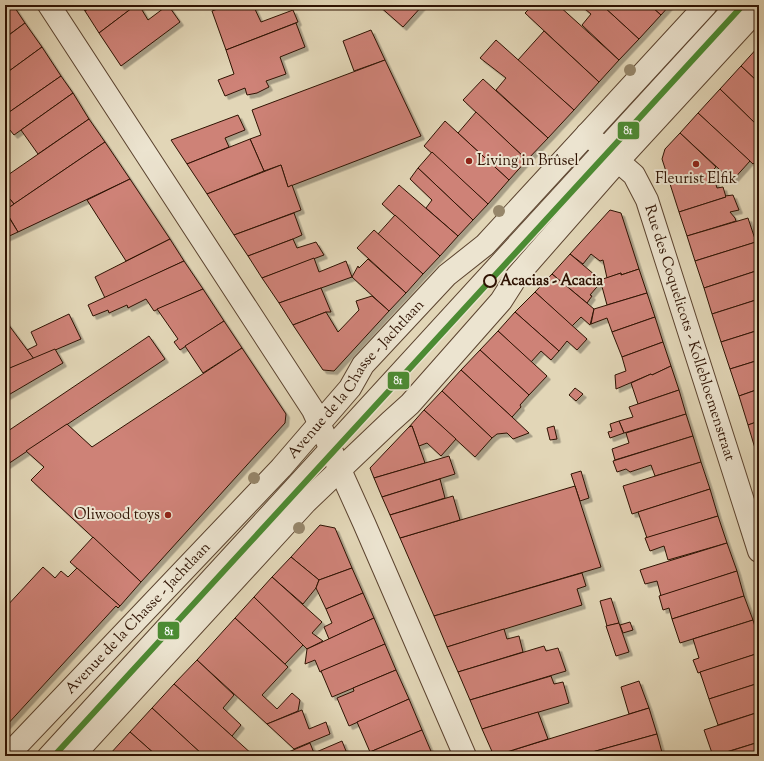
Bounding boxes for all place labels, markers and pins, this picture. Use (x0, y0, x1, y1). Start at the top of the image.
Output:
place label: Living in Brûsel (477, 151, 579, 172)
marker: Living in Brûsel (464, 156, 474, 166)
marker: Fleurist Elfik (691, 159, 701, 169)
place label: Fleurist Elfik (655, 169, 737, 190)
place label: Acacias - Acacia (500, 271, 603, 292)
marker: Acacias - Acacia (483, 274, 497, 288)
place label: Oliwood toys (74, 505, 160, 526)
marker: Oliwood toys (163, 510, 173, 520)

